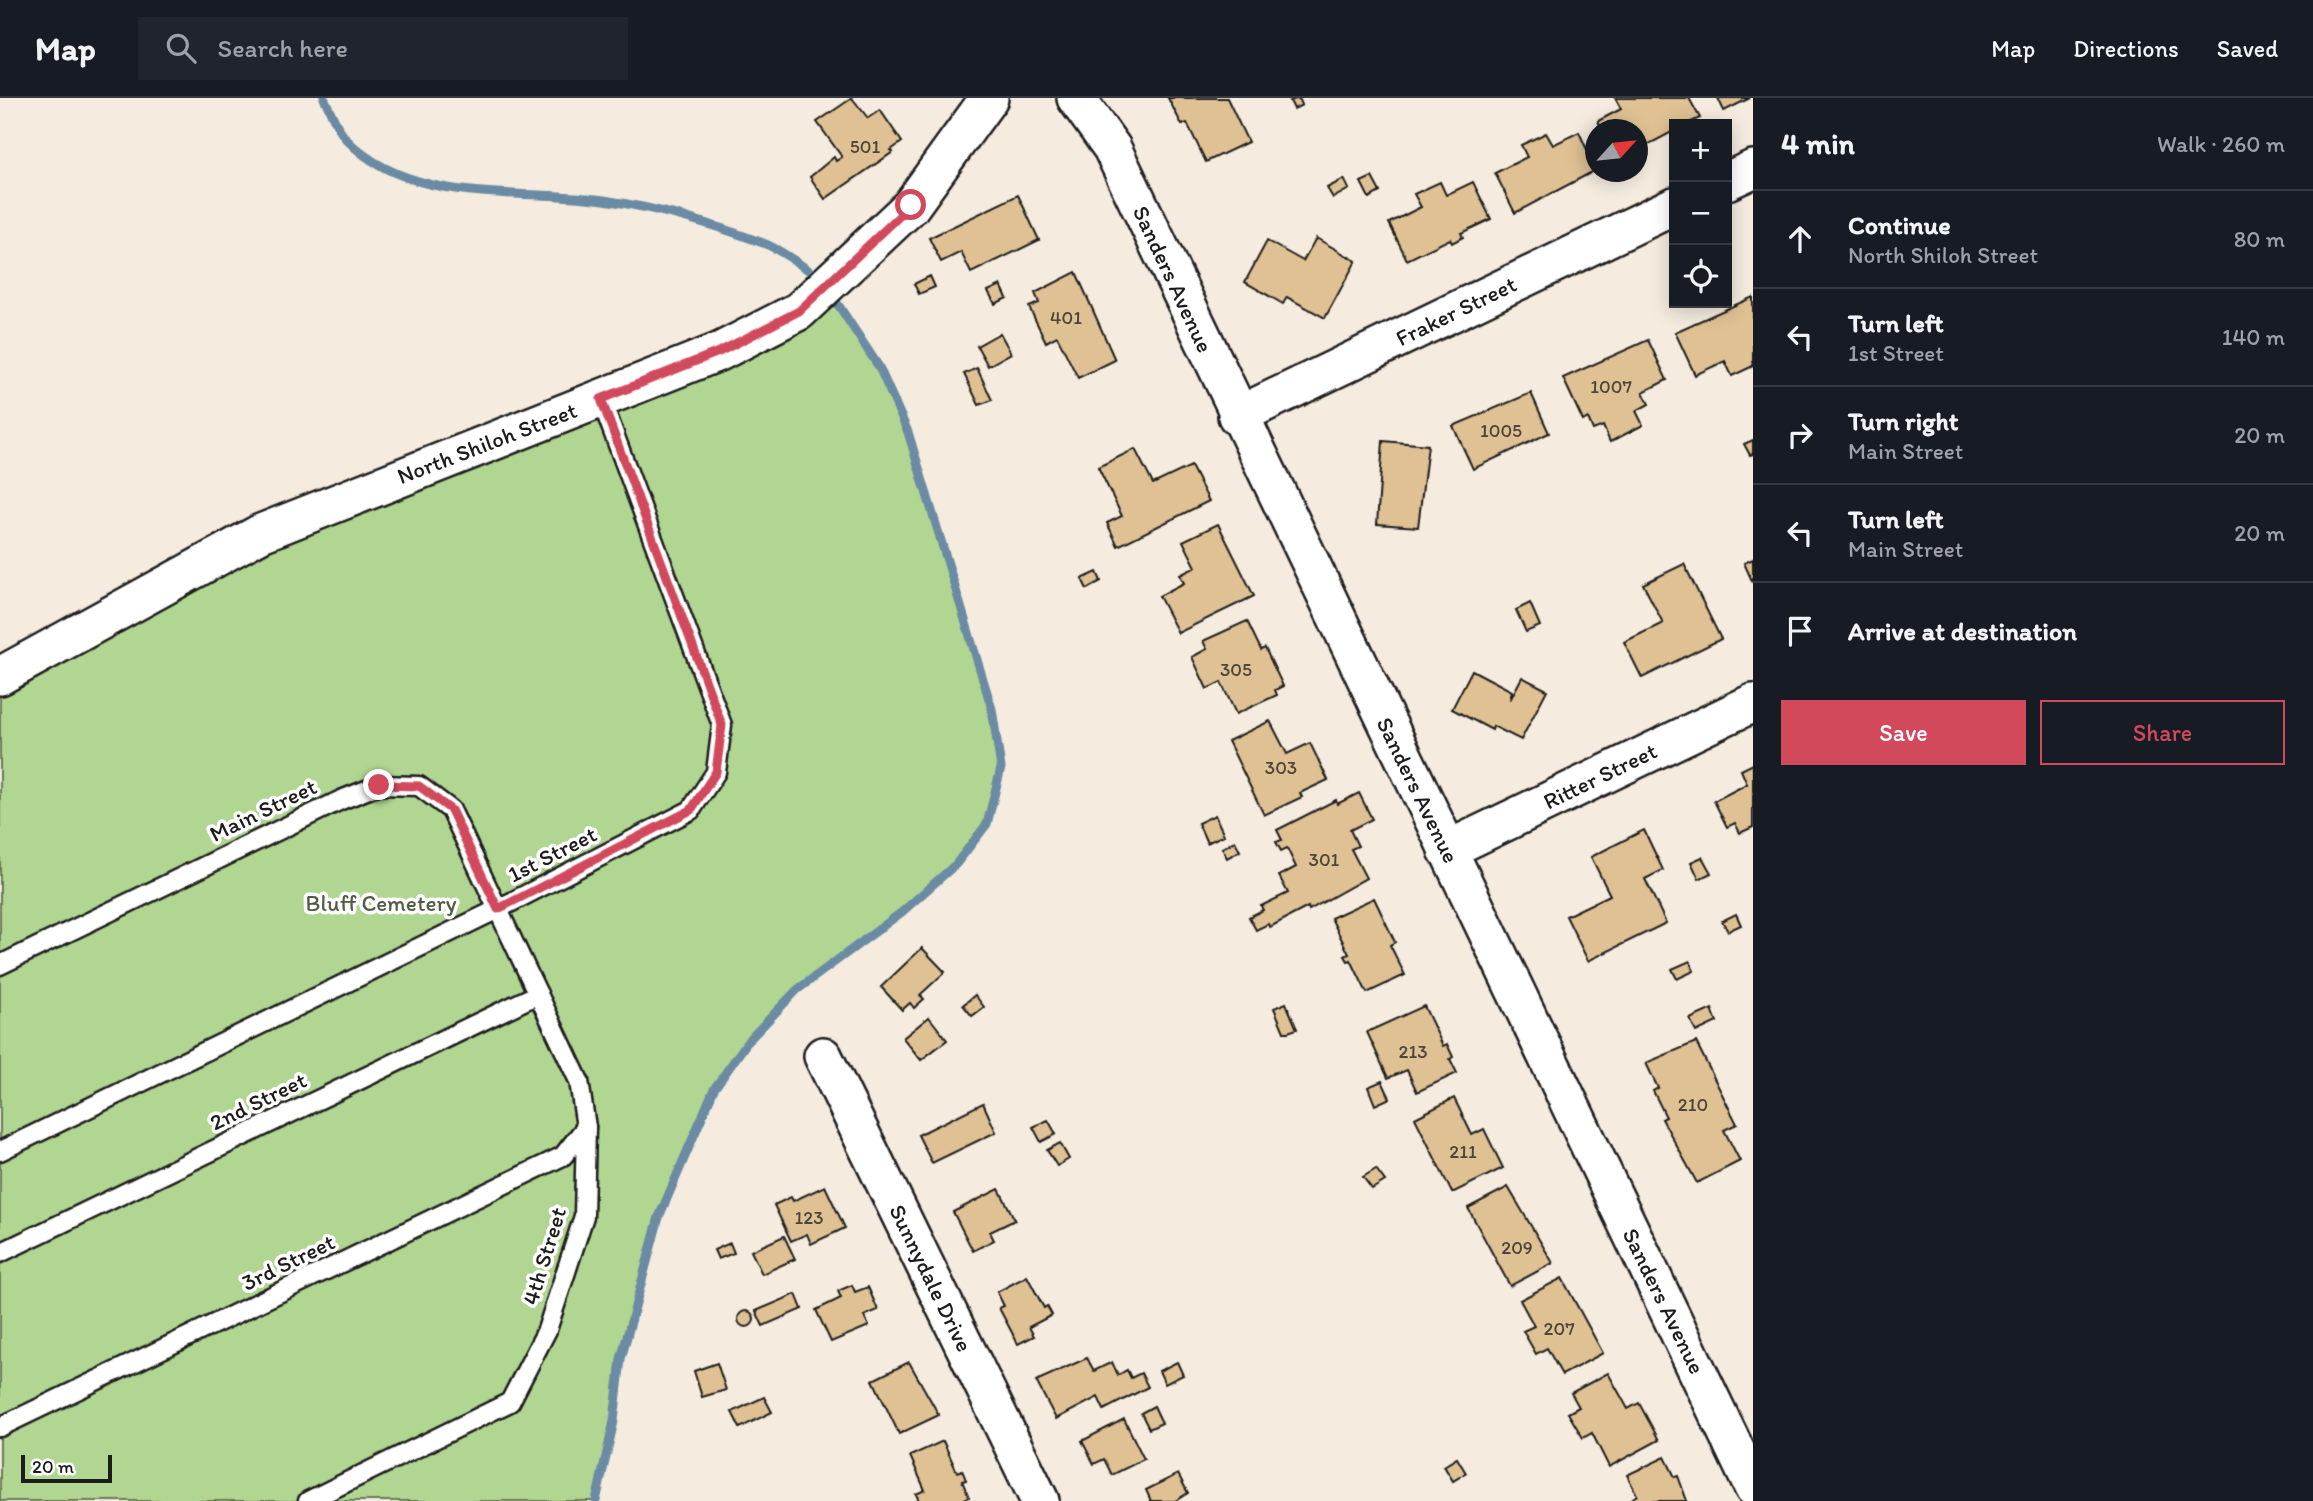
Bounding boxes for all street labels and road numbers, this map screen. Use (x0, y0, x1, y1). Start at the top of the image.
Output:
street label: Sanders Avenue (1127, 201, 1219, 357)
street label: Fraker Street (1391, 270, 1521, 352)
street label: North Shiloh Street (393, 396, 581, 490)
street label: Sanders Avenue (1371, 712, 1465, 868)
street label: Ritter Street (1539, 737, 1661, 815)
street label: Main Street (205, 772, 321, 848)
street label: 1st Street (503, 820, 601, 888)
street label: 2nd Street (205, 1065, 311, 1136)
street label: Sunnydale Drive (883, 1200, 979, 1356)
street label: 4th Street (516, 1203, 572, 1308)
street label: Sanders Avenue (1617, 1223, 1711, 1379)
street label: 3rd Street (237, 1227, 340, 1297)

